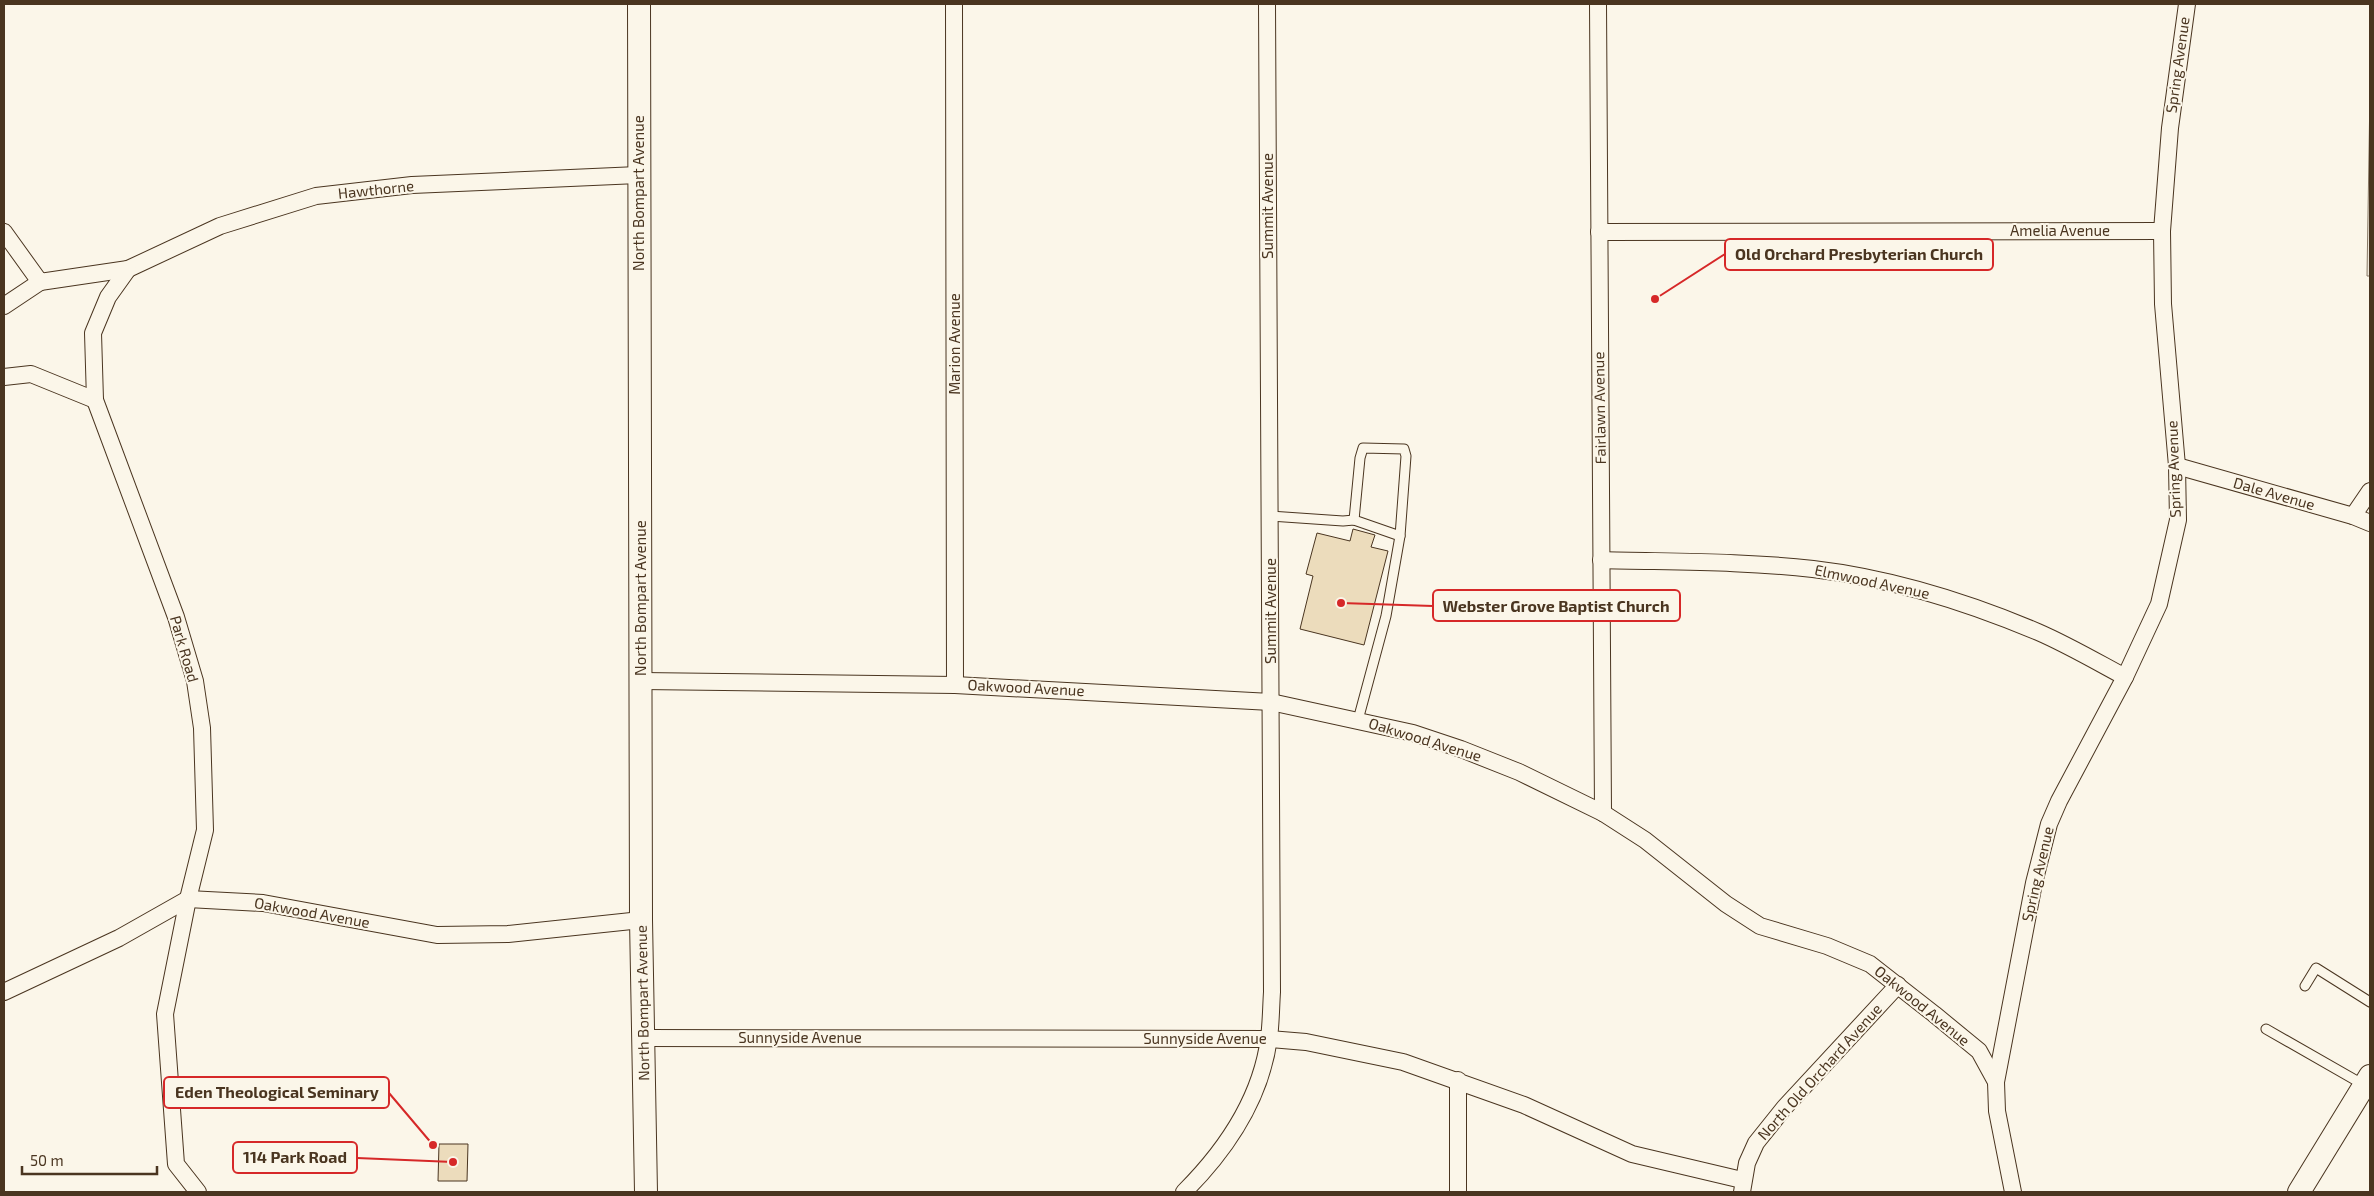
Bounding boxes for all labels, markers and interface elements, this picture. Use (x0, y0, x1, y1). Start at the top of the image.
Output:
street label: Spring Avenue (2161, 15, 2193, 114)
street label: North Bompart Avenue (629, 115, 647, 271)
street label: Summit Avenue (1258, 153, 1276, 259)
street label: Hawthorne (337, 176, 415, 202)
street label: Amelia Avenue (2010, 221, 2110, 239)
callout: Old Orchard Presbyterian Church (1725, 239, 1993, 270)
text: Old Orchard Presbyterian Church (1735, 244, 1983, 264)
street label: Marion Avenue (945, 293, 963, 395)
street label: Fairlawn Avenue (1589, 352, 1609, 465)
street label: Spring Avenue (2162, 420, 2184, 518)
street label: Dale Avenue (2231, 473, 2317, 513)
street label: North Bompart Avenue (631, 520, 649, 676)
street label: Summit Avenue (1261, 558, 1279, 664)
street label: Elmwood Avenue (1813, 560, 1931, 602)
callout: Webster Grove Baptist Church (1433, 590, 1680, 621)
text: Webster Grove Baptist Church (1442, 596, 1670, 615)
street label: Park Road (167, 613, 203, 684)
street label: Oakwood Avenue (967, 675, 1085, 699)
street label: Oakwood Avenue (1367, 713, 1484, 765)
street label: Spring Avenue (2017, 824, 2057, 923)
street label: Oakwood Avenue (253, 893, 371, 931)
street label: North Bompart Avenue (632, 925, 652, 1081)
street label: Oakwood Avenue (1871, 961, 1974, 1049)
street label: North Old Orchard Avenue (1753, 999, 1885, 1143)
street label: Sunnyside Avenue (738, 1028, 862, 1046)
street label: Sunnyside Avenue (1143, 1029, 1267, 1047)
callout: Eden Theological Seminary (164, 1077, 389, 1108)
text: Eden Theological Seminary (175, 1082, 379, 1102)
callout: 114 Park Road (233, 1142, 357, 1173)
scale bar (22, 1144, 158, 1176)
text: 114 Park Road (243, 1147, 347, 1166)
text: 50 m (30, 1151, 64, 1169)

